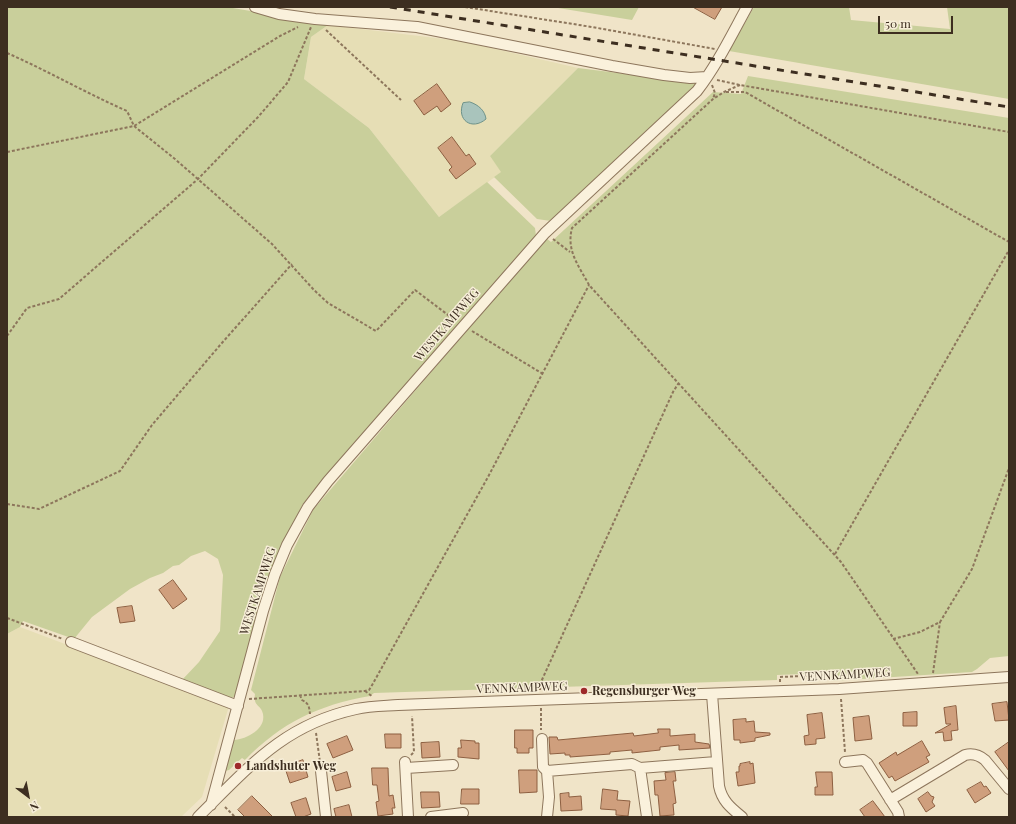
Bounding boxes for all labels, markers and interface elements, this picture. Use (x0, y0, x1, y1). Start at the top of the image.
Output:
scale bar (880, 8, 955, 34)
text: 50 m (885, 15, 911, 31)
street label: WESTKAMPWEG (412, 286, 482, 364)
street label: WESTKAMPWEG (237, 545, 279, 637)
street label: VENNKAMPWEG (799, 665, 891, 685)
street label: VENNKAMPWEG (476, 679, 568, 697)
place label: Regensburger Weg (592, 684, 696, 698)
marker: Regensburger Weg (579, 686, 589, 696)
place label: Landshuter Weg (246, 759, 336, 773)
marker: Landshuter Weg (233, 761, 243, 771)
north arrow (8, 776, 48, 816)
text: N (27, 798, 42, 815)

